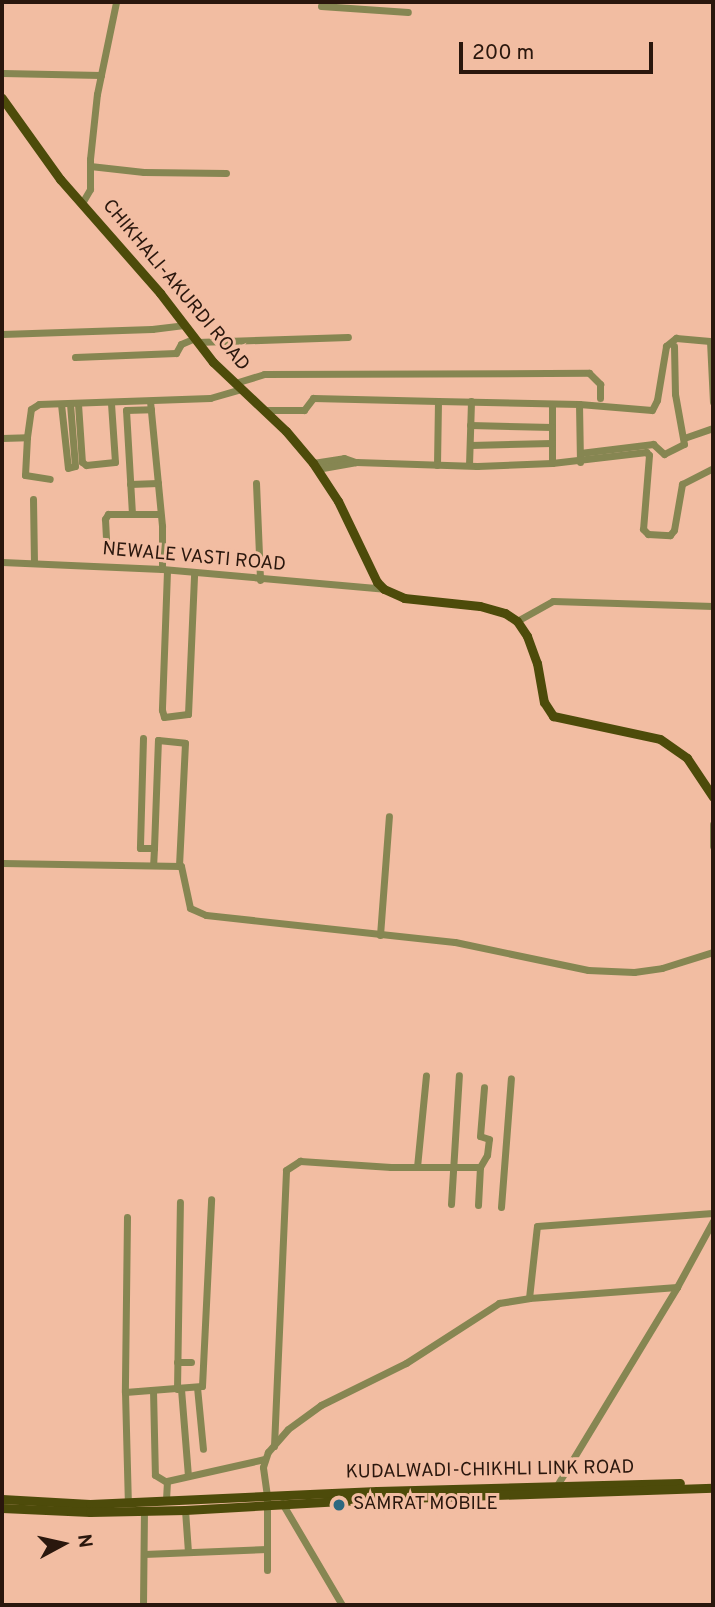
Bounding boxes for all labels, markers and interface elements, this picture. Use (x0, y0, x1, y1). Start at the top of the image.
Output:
scale bar (463, 28, 657, 72)
text: 200 m (472, 40, 534, 67)
street label: CHIKHALI-AKURDI ROAD (97, 196, 253, 376)
street label: NEWALE VASTI ROAD (101, 539, 287, 577)
street label: KUDALWADI-CHIKHLI LINK ROAD (346, 1457, 634, 1485)
place label: SAMRAT MOBILE (353, 1494, 499, 1516)
marker: SAMRAT MOBILE (331, 1497, 347, 1513)
north arrow (28, 1509, 98, 1579)
text: N (71, 1533, 97, 1550)

